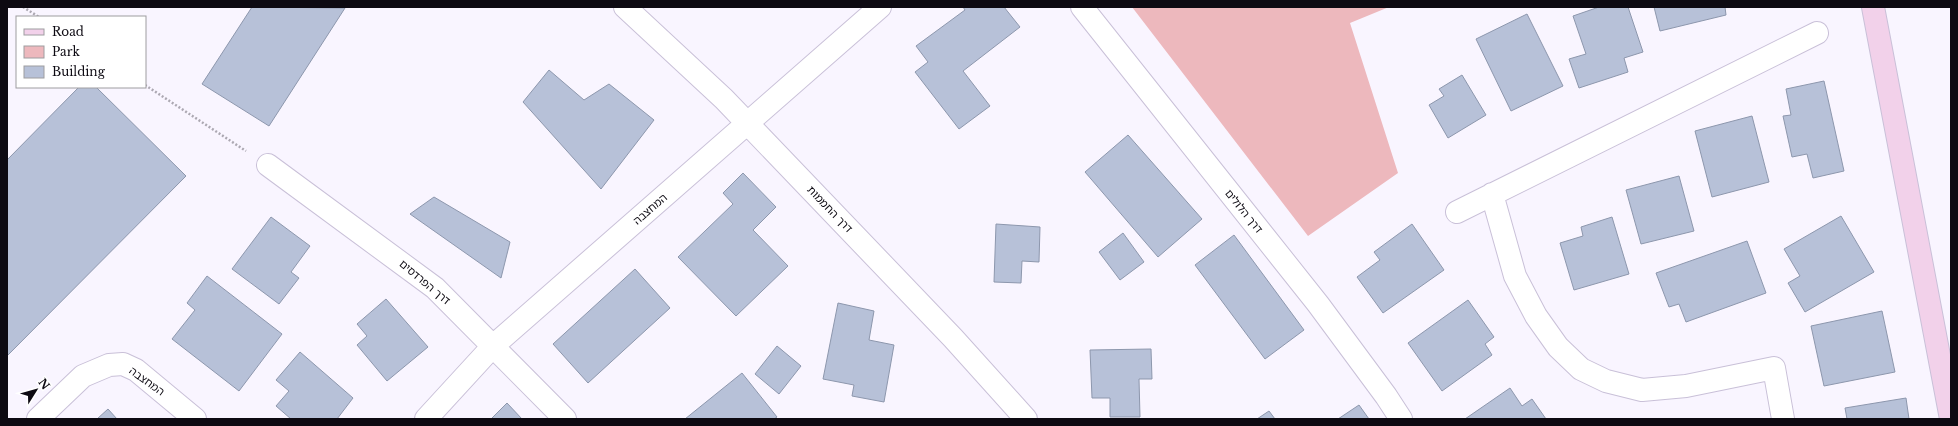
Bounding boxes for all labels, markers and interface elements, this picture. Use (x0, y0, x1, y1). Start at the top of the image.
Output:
legend (16, 16, 146, 88)
text: Road (52, 24, 84, 39)
text: Park (52, 44, 80, 59)
text: Building (52, 64, 106, 79)
street label: דרך החממות (804, 183, 856, 235)
street label: דרך הלולים (1222, 186, 1266, 236)
street label: המחצבה (630, 190, 670, 228)
street label: דרך הפרדסים (396, 256, 454, 308)
street label: המחצבה (127, 363, 168, 399)
north arrow (16, 370, 56, 410)
text: N (35, 376, 53, 393)

